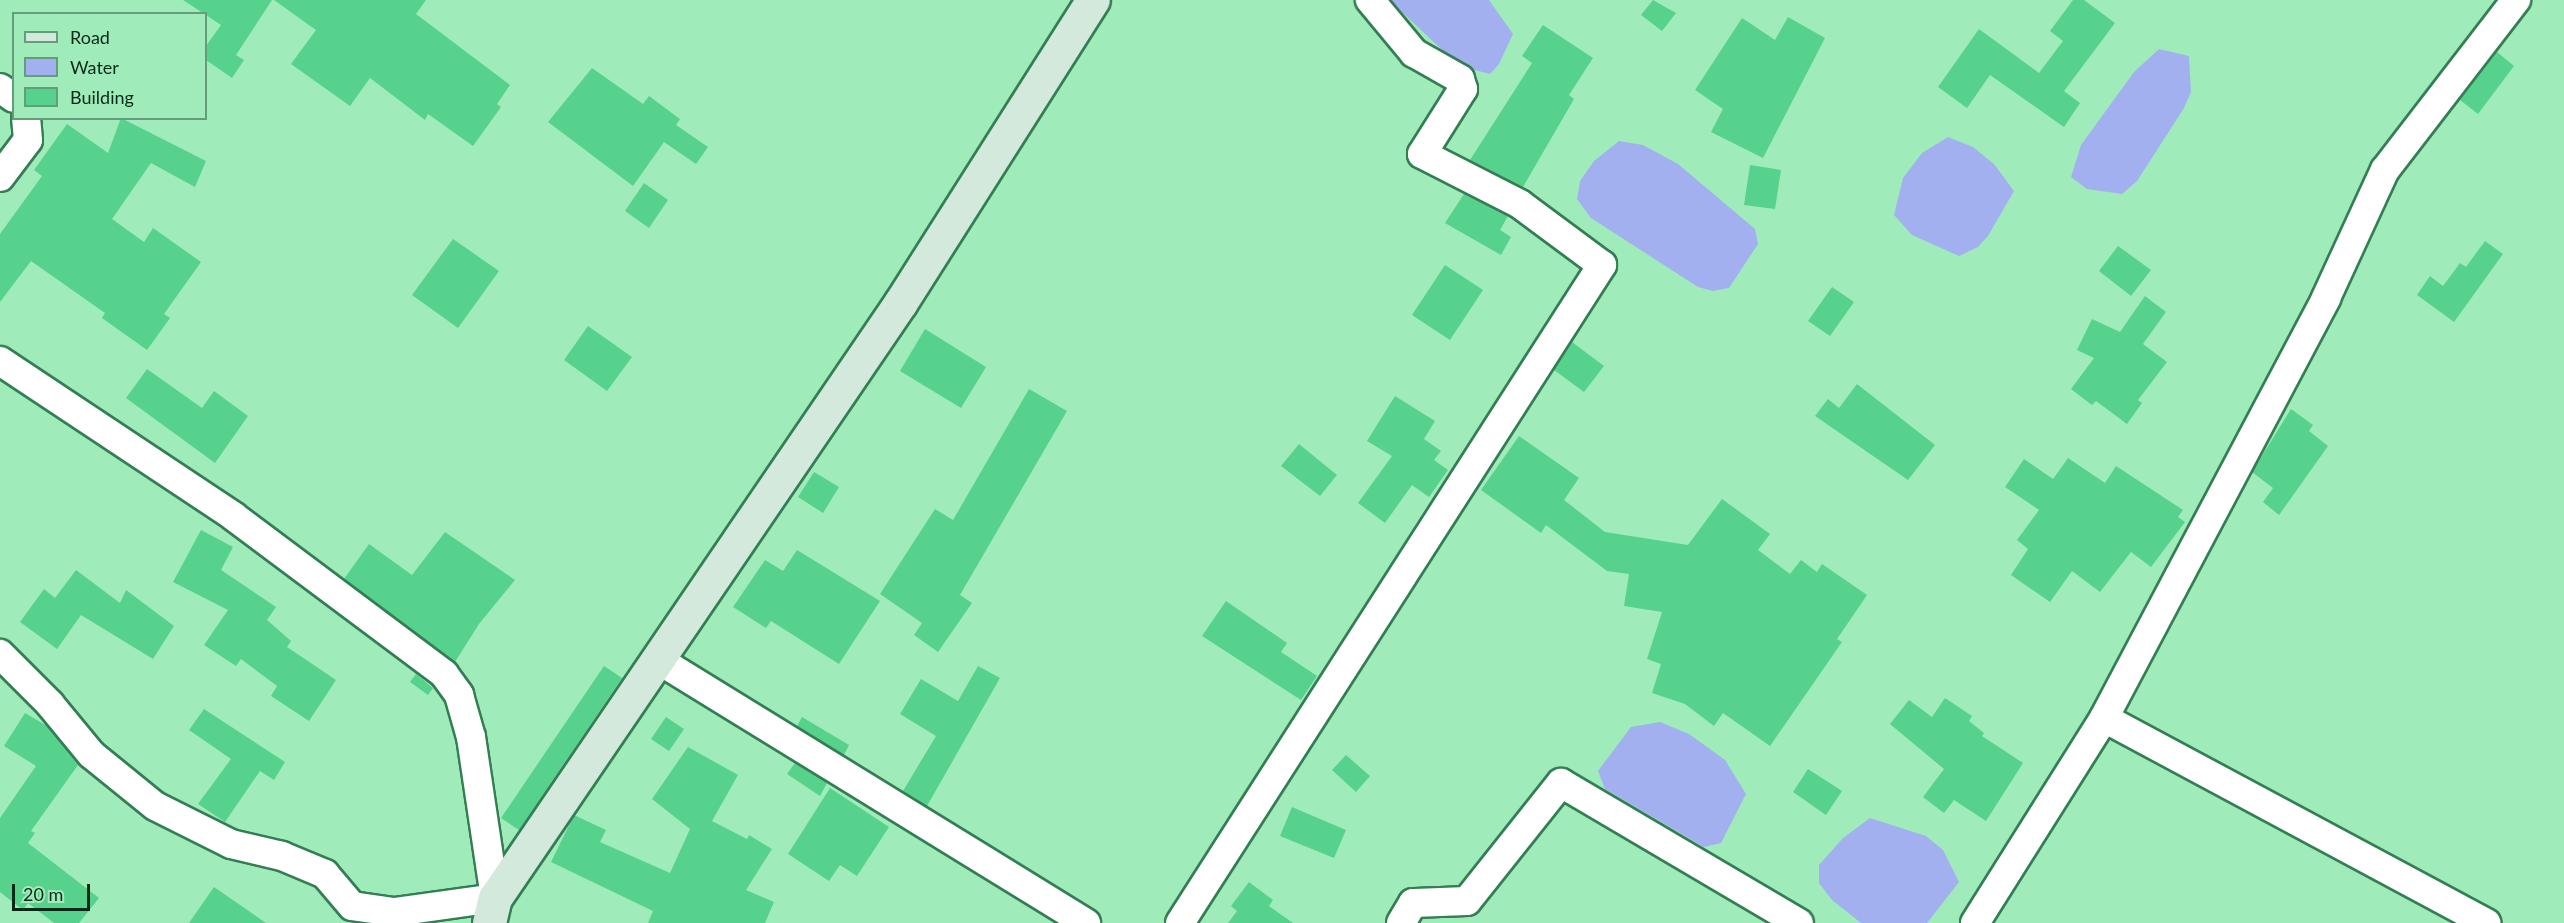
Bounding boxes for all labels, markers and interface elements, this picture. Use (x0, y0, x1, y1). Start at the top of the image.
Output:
legend (12, 12, 207, 120)
text: Road (70, 26, 110, 48)
text: Water (70, 56, 119, 78)
text: Building (70, 86, 134, 108)
scale bar (15, 872, 93, 910)
text: 20 m (23, 883, 63, 905)

